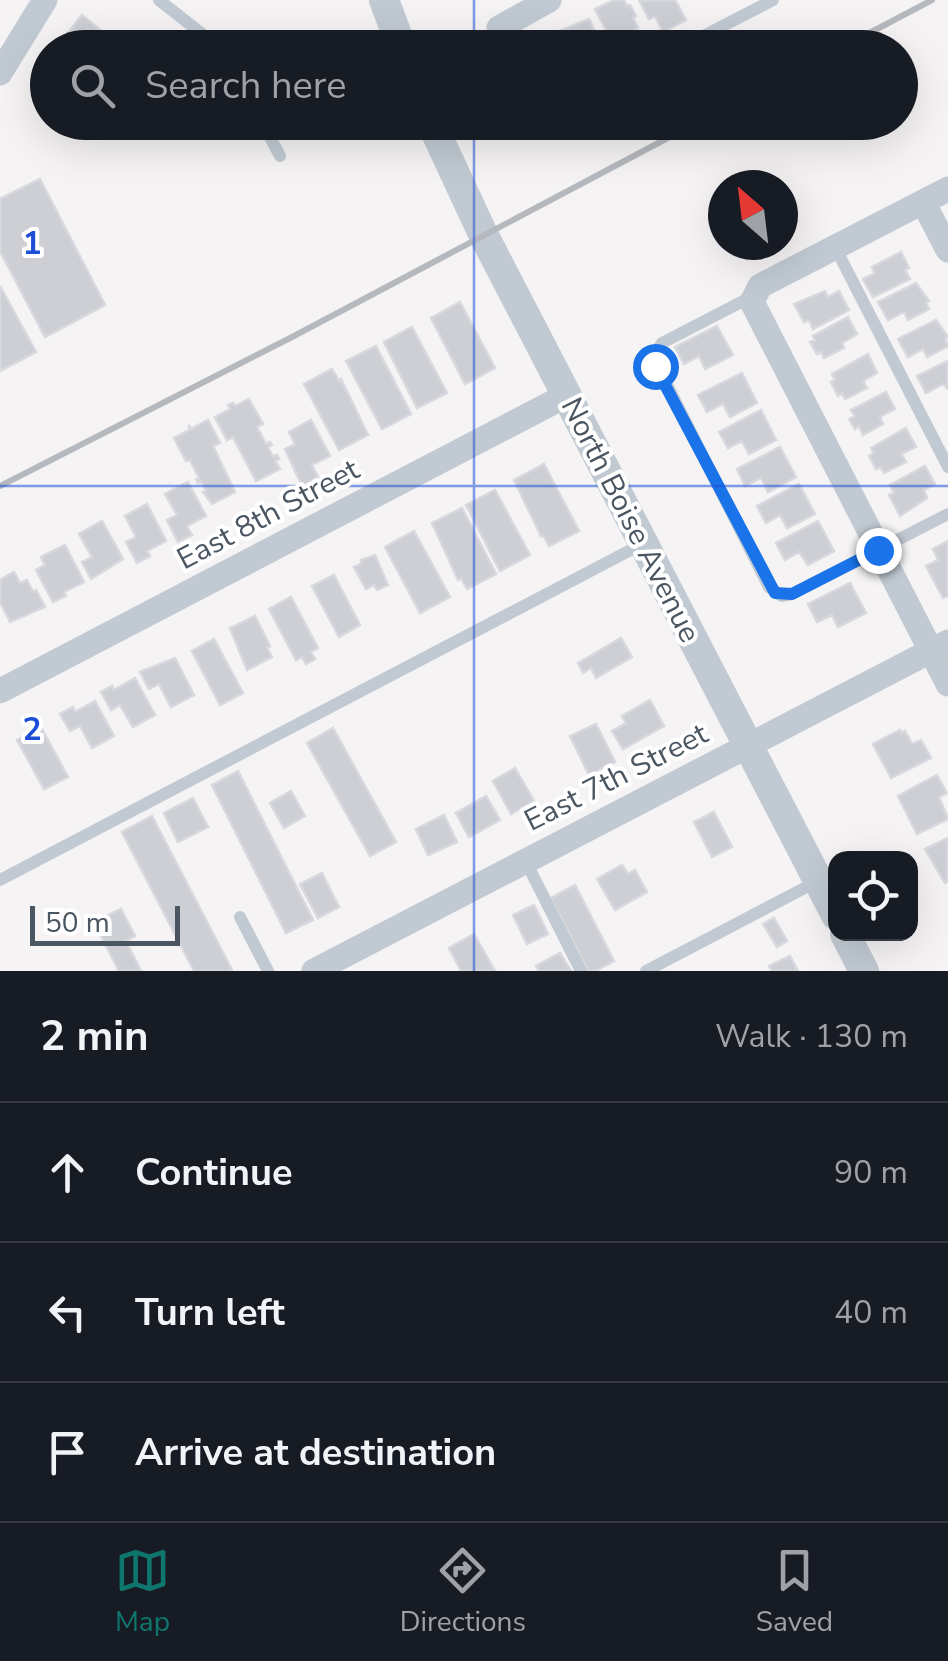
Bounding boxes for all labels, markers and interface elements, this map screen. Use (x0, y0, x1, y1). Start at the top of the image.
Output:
search box (30, 30, 918, 140)
icon: search (65, 58, 120, 113)
text: Search here (145, 60, 346, 111)
north arrow (708, 170, 798, 260)
text: 1 (22, 222, 42, 265)
route start (633, 344, 679, 390)
street label: North Boise Avenue (551, 391, 710, 650)
street label: East 8th Street (170, 449, 367, 580)
route end (856, 528, 902, 574)
text: 2 (22, 708, 42, 751)
street label: East 7th Street (517, 713, 715, 841)
map controls (828, 851, 918, 941)
button: locate (828, 851, 918, 941)
scale bar (30, 901, 180, 946)
text: 50 m (45, 904, 110, 942)
text: 2 min (40, 1008, 149, 1065)
text: Walk · 130 m (715, 1015, 908, 1058)
icon: ahead (40, 1145, 95, 1200)
text: Continue (135, 1147, 293, 1198)
text: 90 m (834, 1151, 908, 1194)
icon: left (40, 1285, 95, 1340)
text: Turn left (135, 1287, 285, 1338)
text: 40 m (834, 1291, 908, 1334)
icon: arrive (40, 1425, 95, 1480)
text: Arrive at destination (135, 1427, 496, 1478)
tab: Map (115, 1543, 170, 1641)
tab: Directions (400, 1543, 526, 1641)
tab: Saved (756, 1543, 833, 1641)

